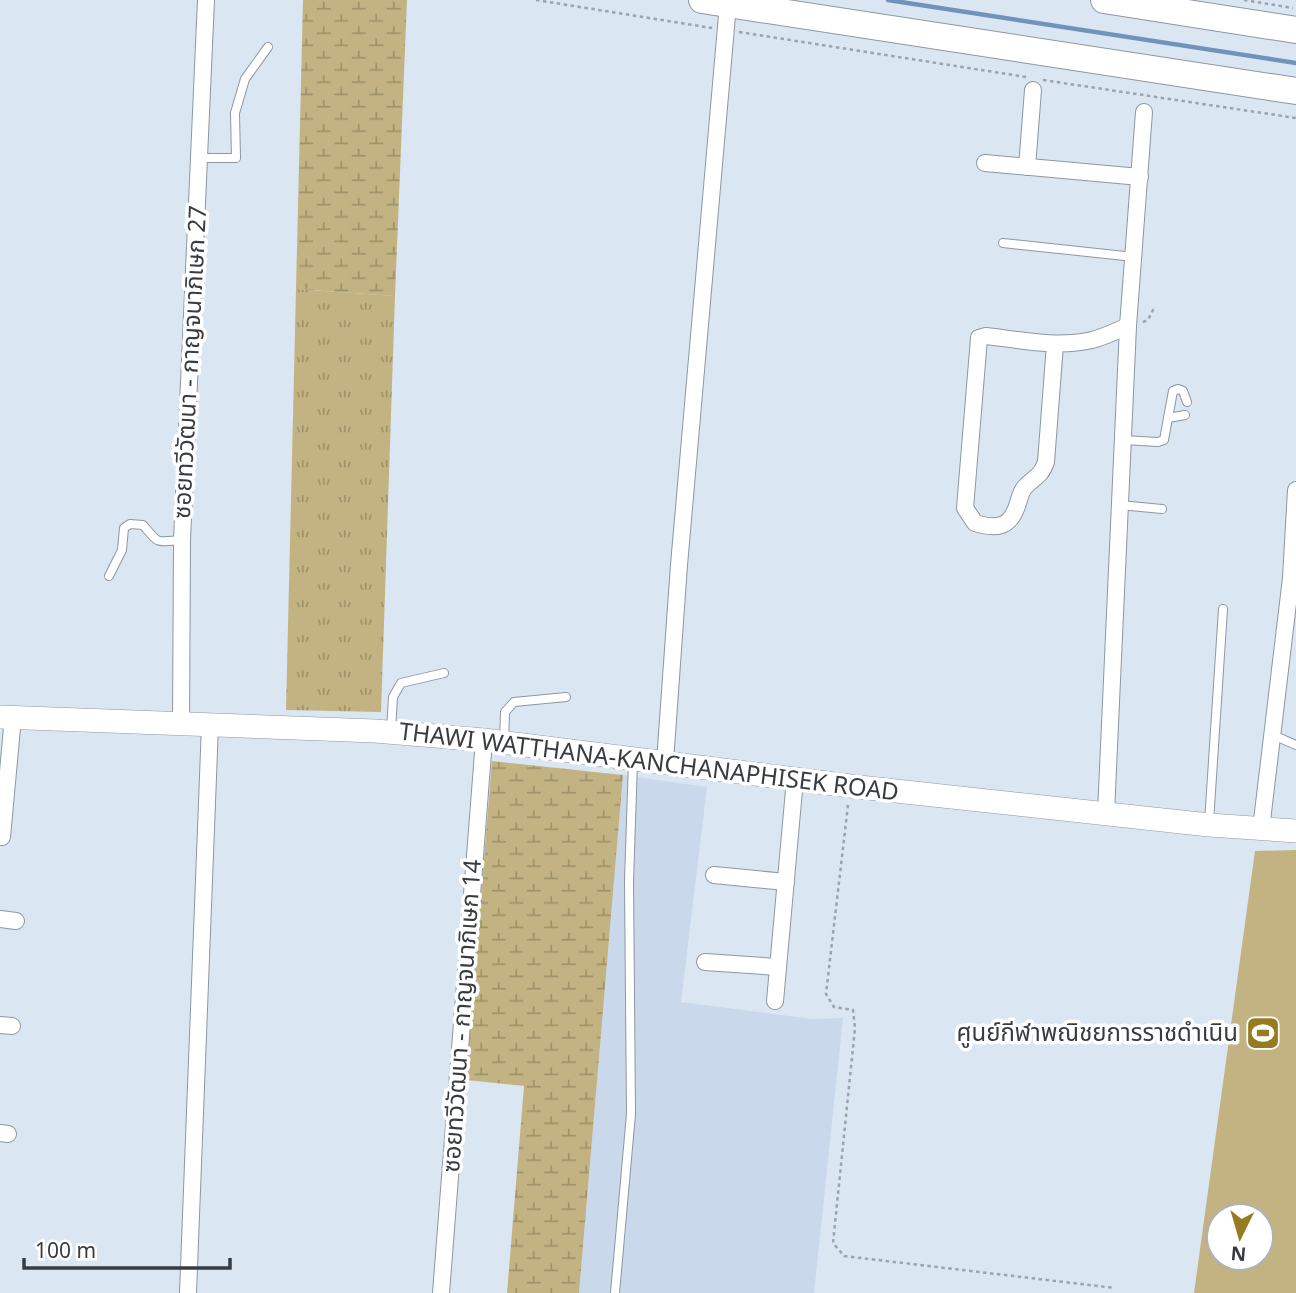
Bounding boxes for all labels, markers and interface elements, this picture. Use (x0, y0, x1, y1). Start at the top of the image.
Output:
street label: ซอยทวีวัฒนา - กาญจนาภิเษก 27 (164, 204, 213, 520)
street label: THAWI WATTHANA-KANCHANAPHISEK ROAD (397, 713, 901, 808)
street label: ซอยทวีวัฒนา - กาญจนาภิเษก 14 (433, 858, 488, 1174)
sports icon: ศูนย์กีฬาพณิชยการราชดำเนิน (1244, 1014, 1282, 1052)
place label: ศูนย์กีฬาพณิชยการราชดำเนิน (956, 1015, 1238, 1048)
north arrow (1205, 1202, 1275, 1272)
scale bar (24, 1226, 231, 1270)
text: 100 m (35, 1236, 96, 1264)
text: N (1230, 1240, 1247, 1268)

